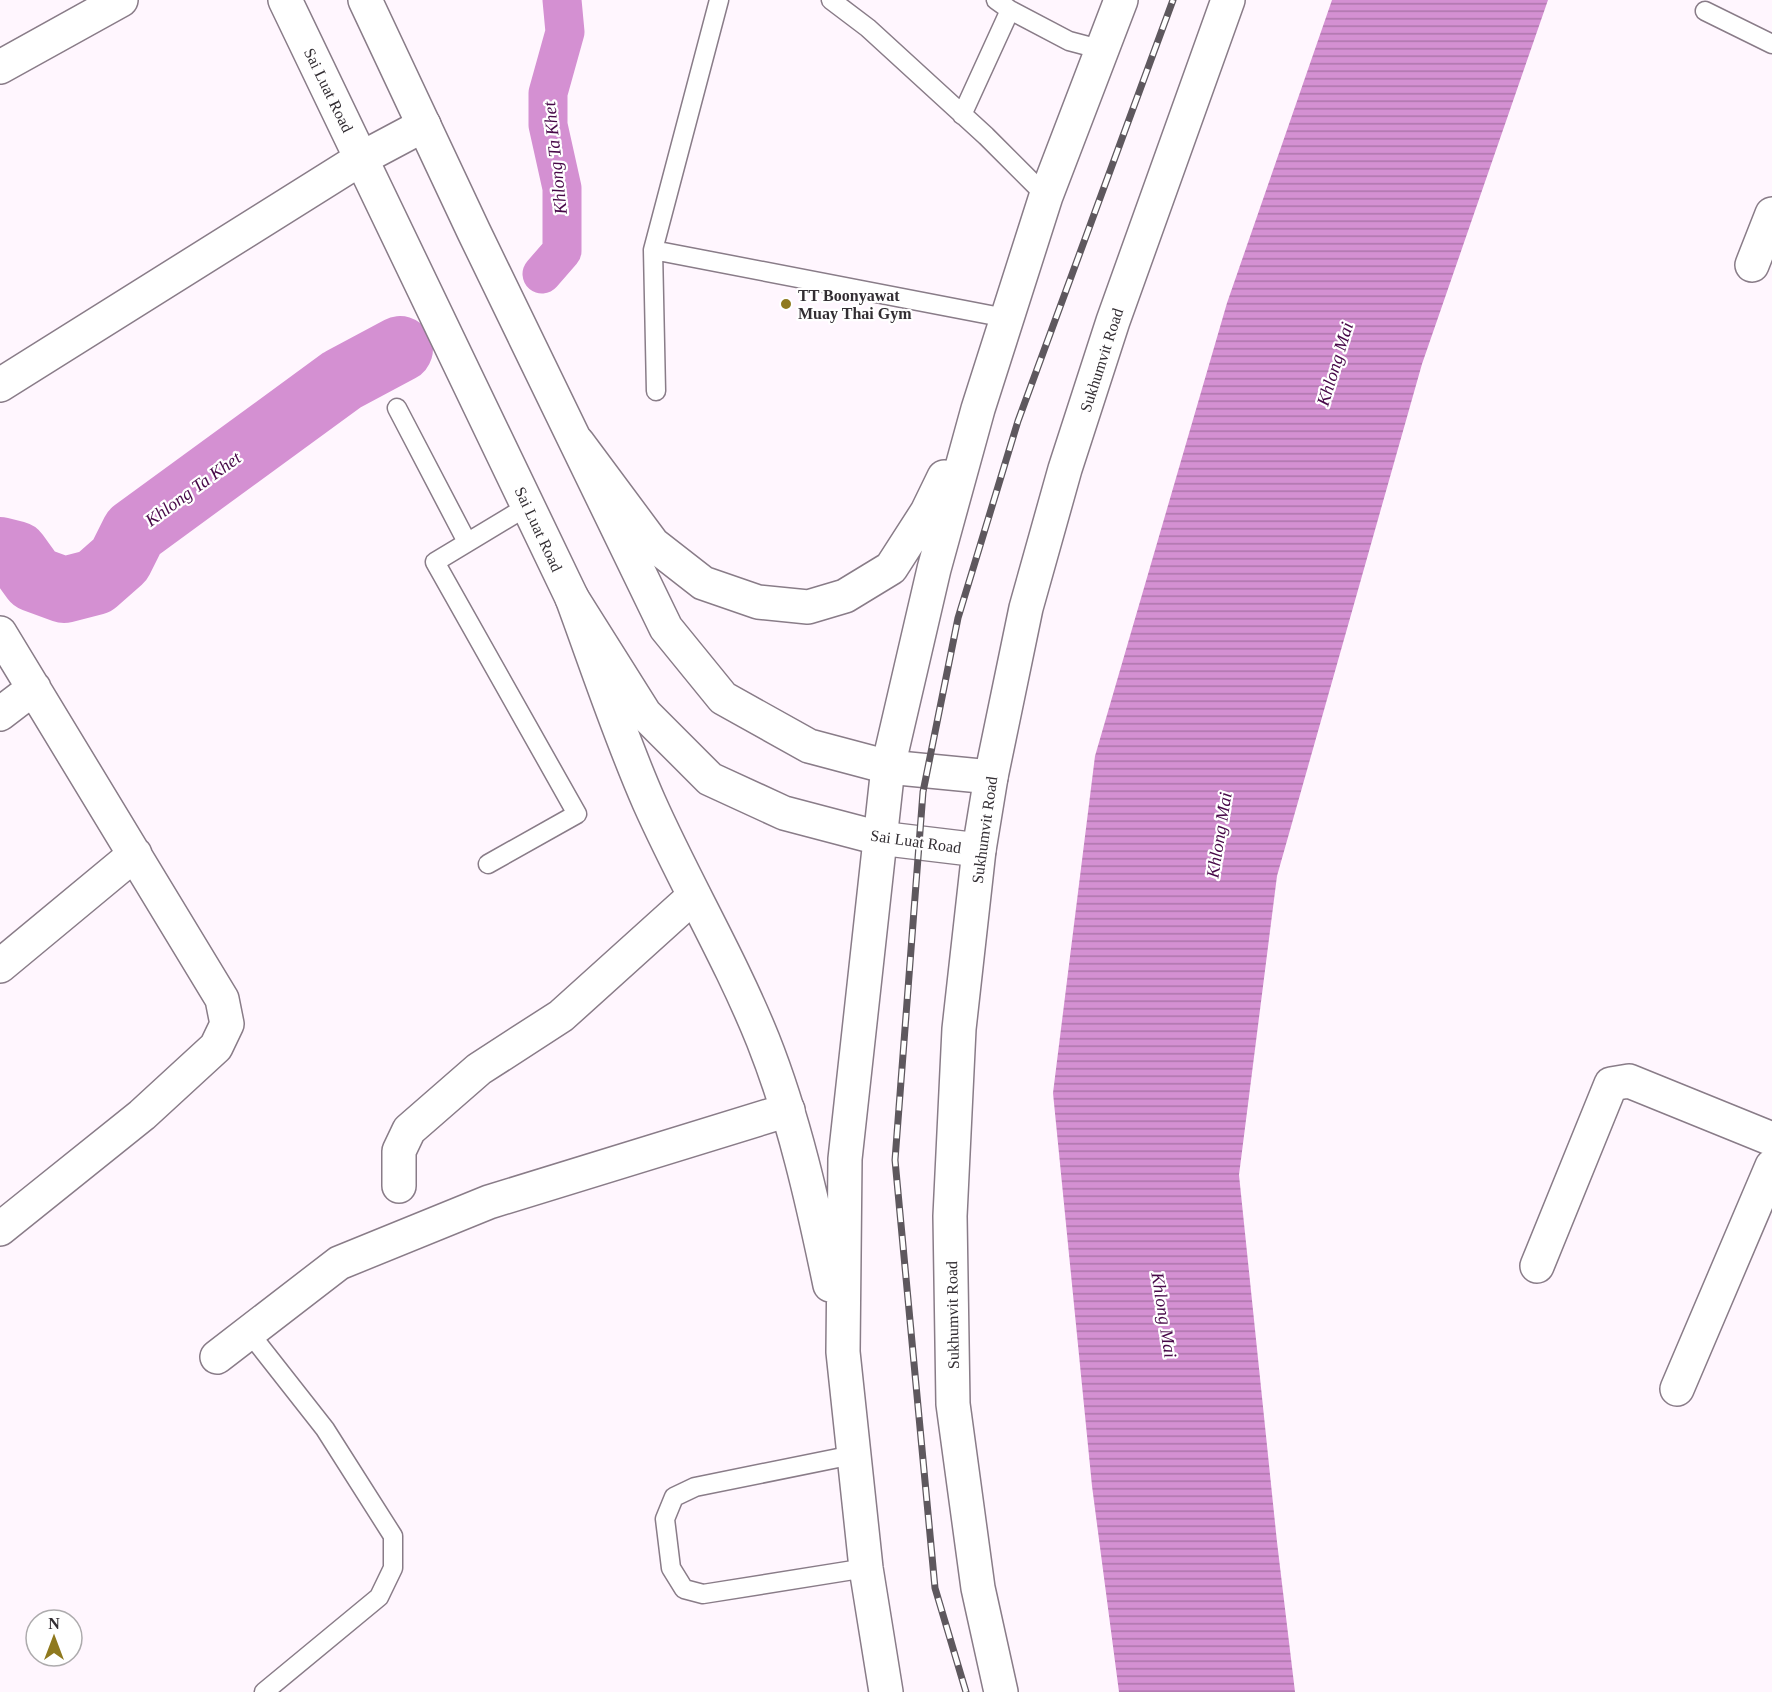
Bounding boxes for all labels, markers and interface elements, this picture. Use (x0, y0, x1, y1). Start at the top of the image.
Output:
street label: Sai Luat Road (301, 45, 356, 135)
water label: Khlong Ta Khet (539, 100, 571, 216)
place label: TT Boonyawat Muay Thai Gym (798, 287, 912, 323)
marker: TT Boonyawat Muay Thai Gym (779, 297, 793, 311)
street label: Sukhumvit Road (1077, 306, 1126, 414)
water label: Khlong Mai (1312, 320, 1357, 409)
water label: Khlong Ta Khet (140, 447, 246, 531)
street label: Sai Luat Road (511, 484, 566, 574)
street label: Sukhumvit Road (969, 775, 1000, 885)
water label: Khlong Mai (1202, 791, 1236, 880)
street label: Sai Luat Road (869, 827, 962, 856)
street label: Sukhumvit Road (943, 1261, 962, 1369)
water label: Khlong Mai (1147, 1270, 1181, 1359)
north arrow (24, 1608, 84, 1668)
text: N (48, 1615, 60, 1632)

